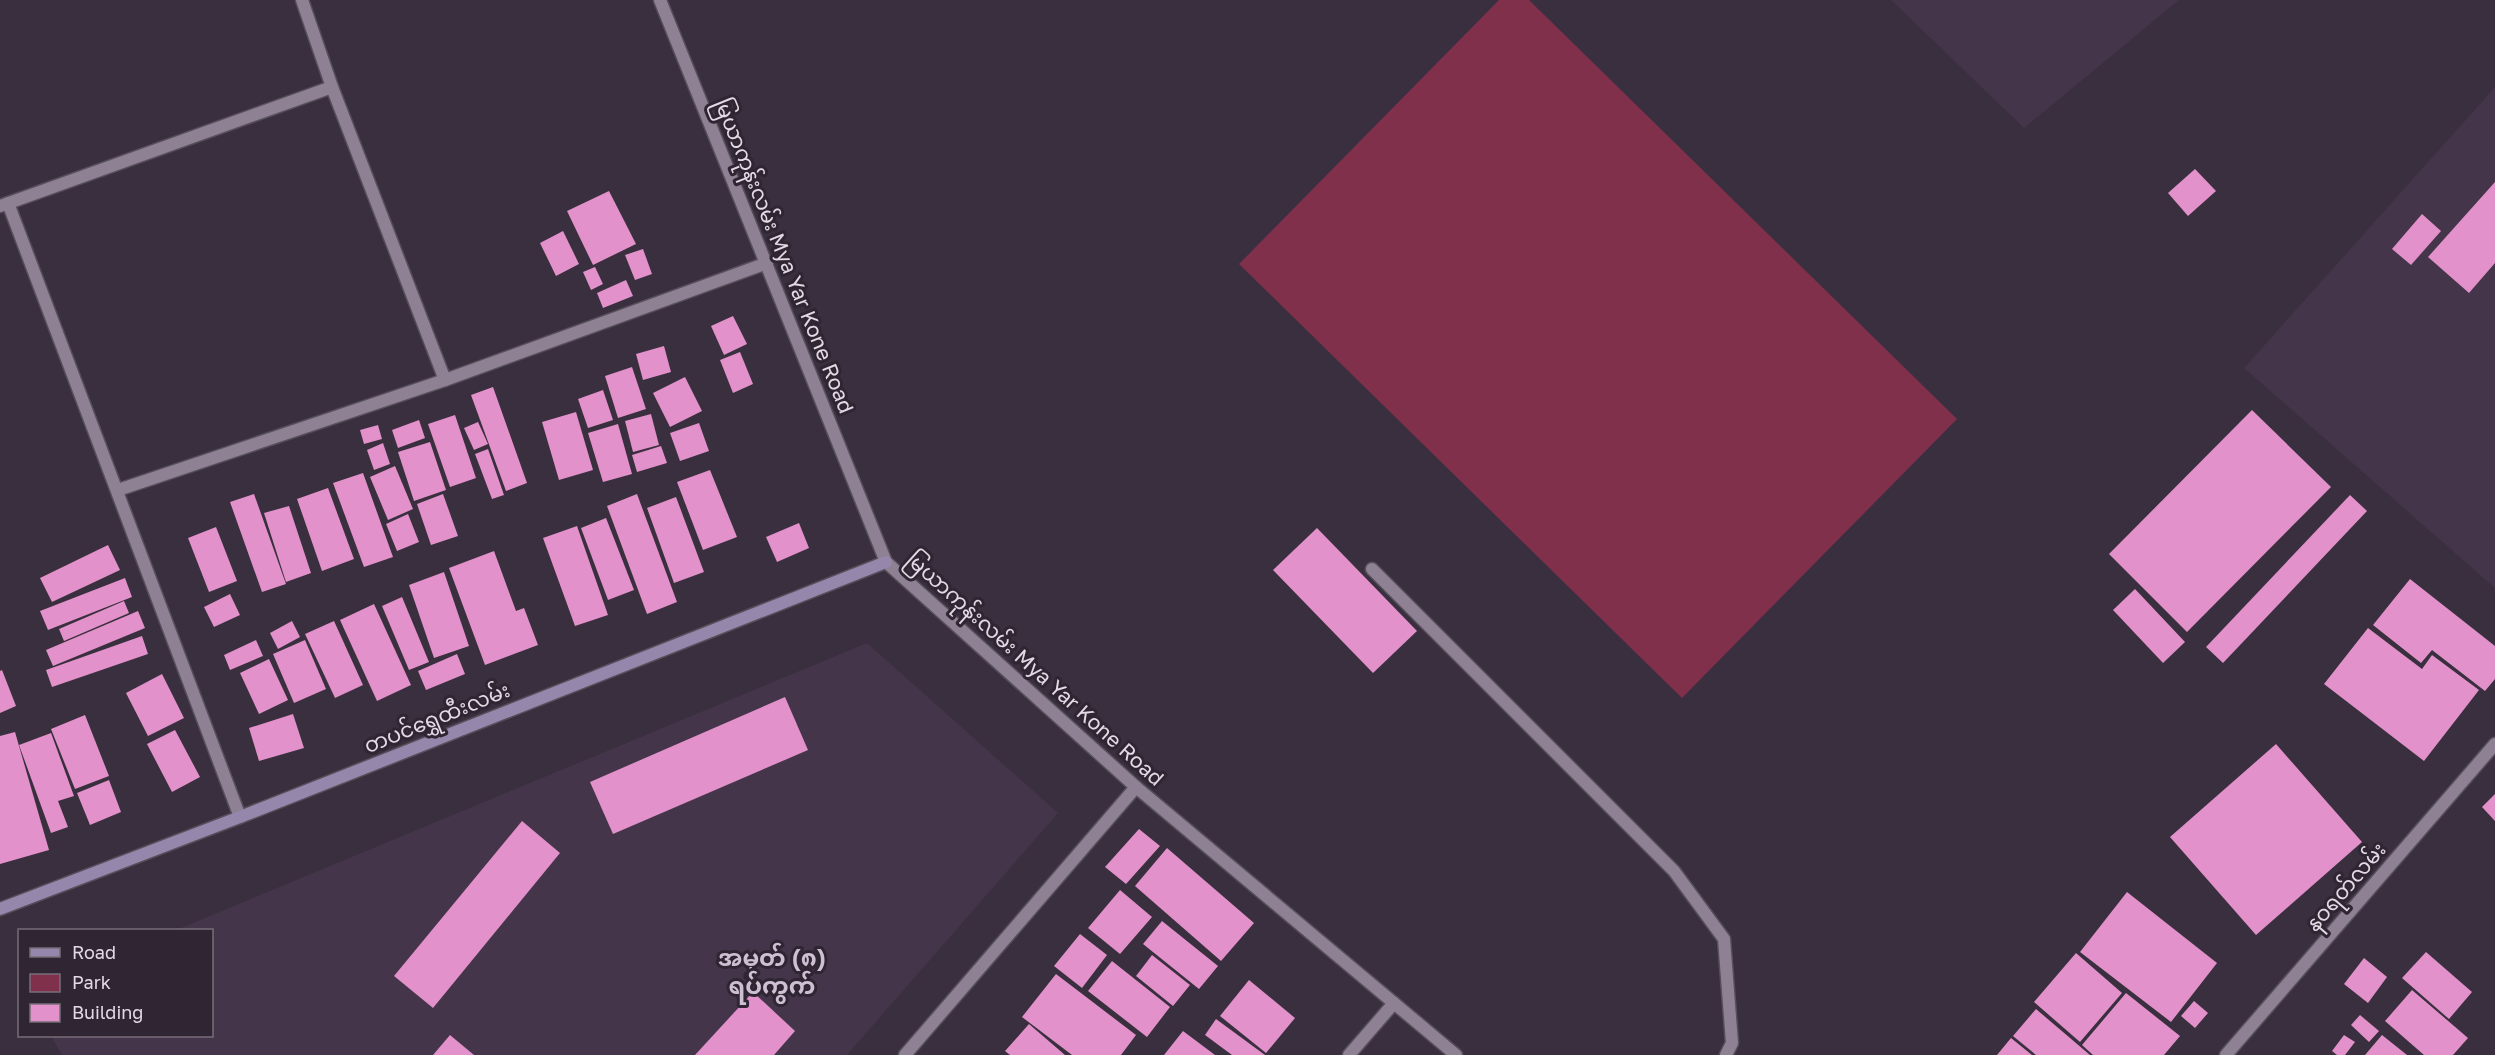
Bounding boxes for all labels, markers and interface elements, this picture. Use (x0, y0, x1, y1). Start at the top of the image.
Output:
street label: မြယာကုန်းလမ်း Mya Yar Kone Road (705, 94, 862, 419)
street label: မြယာကုန်းလမ်း Mya Yar Kone Road (898, 544, 1171, 794)
street label: တပင်ရွှေထီးလမ်း (359, 674, 515, 763)
street label: နဝရတ်လမ်း (2298, 835, 2395, 939)
legend (18, 929, 213, 1037)
text: Road (72, 941, 116, 963)
district label: အမှတ် (၈) ရပ်ကွက် (718, 942, 826, 1005)
text: Park (72, 971, 111, 993)
text: Building (72, 1001, 143, 1023)

